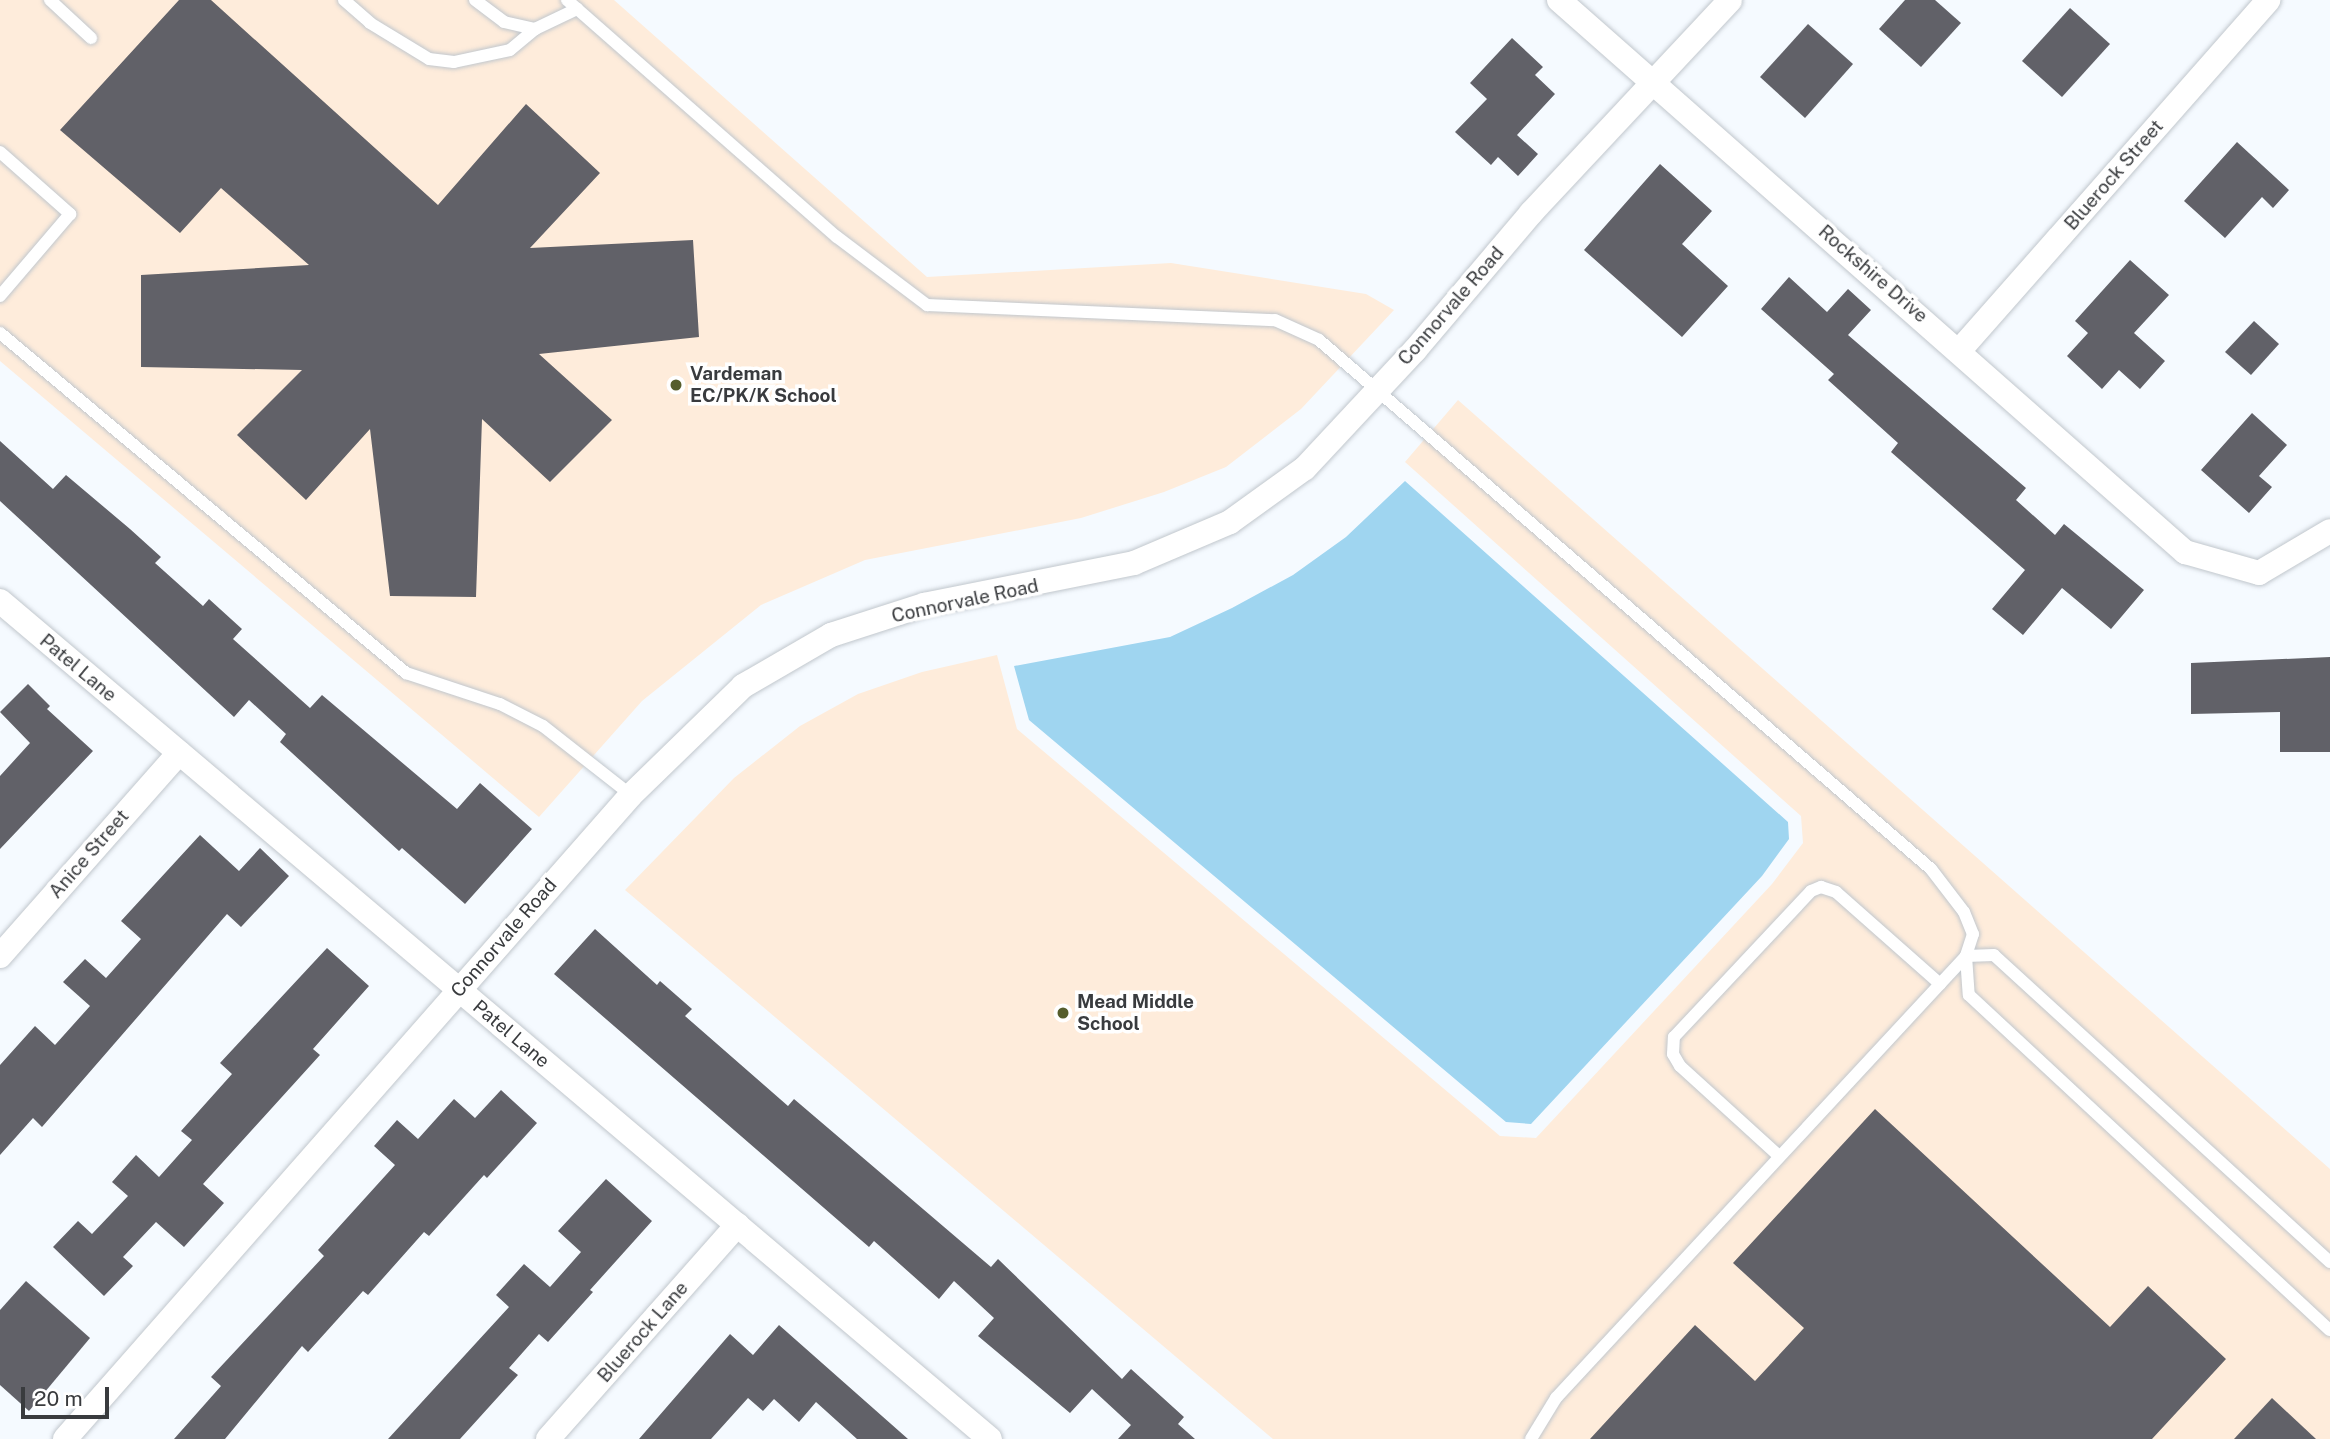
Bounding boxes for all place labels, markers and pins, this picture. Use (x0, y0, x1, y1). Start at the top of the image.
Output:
place label: Vardeman EC/PK/K School (690, 363, 837, 407)
marker: Vardeman EC/PK/K School (668, 377, 684, 393)
place label: Mead Middle School (1077, 991, 1194, 1035)
marker: Mead Middle School (1055, 1005, 1071, 1021)

